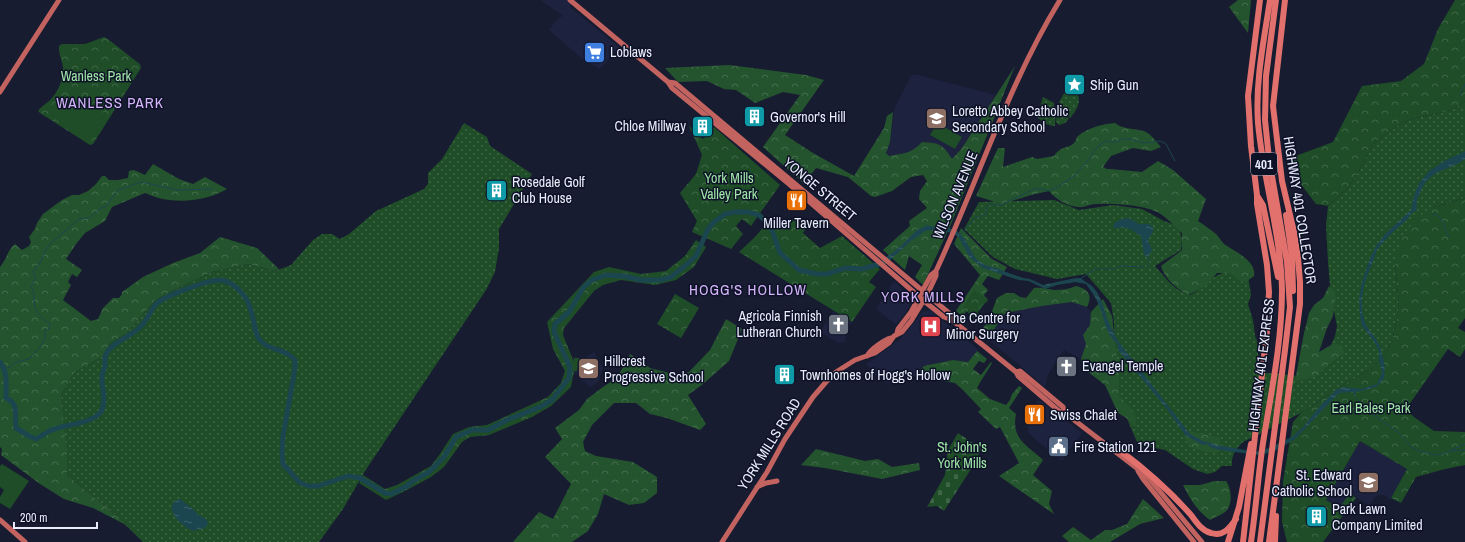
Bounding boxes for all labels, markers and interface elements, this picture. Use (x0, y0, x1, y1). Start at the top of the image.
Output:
supermarket icon: Loblaws (582, 39, 608, 65)
place label: Loblaws (610, 43, 652, 61)
park label: Wanless Park (61, 67, 131, 85)
place icon: Ship Gun (1062, 72, 1088, 98)
place label: Ship Gun (1090, 76, 1139, 94)
district label: WANLESS PARK (56, 92, 164, 113)
place label: Loretto Abbey Catholic Secondary School (952, 102, 1068, 136)
building icon: Governor's Hill (742, 104, 768, 130)
school or university icon: Loretto Abbey Catholic Secondary School (924, 106, 950, 132)
place label: Governor's Hill (770, 108, 846, 126)
building icon: Chloe Millway (689, 113, 715, 139)
place label: Chloe Millway (615, 117, 686, 135)
street label: HIGHWAY 401 COLLECTOR (1279, 135, 1321, 285)
street label: WILSON AVENUE (928, 148, 982, 242)
street label: YONGE STREET (780, 153, 860, 225)
road number: 401 (1251, 153, 1277, 175)
park label: York Mills Valley Park (700, 169, 758, 203)
place label: Rosedale Golf Club House (512, 173, 586, 207)
building icon: Rosedale Golf Club House (484, 177, 510, 203)
restaurant icon: Miller Tavern (783, 188, 809, 214)
place label: Miller Tavern (763, 214, 829, 232)
district label: HOGG'S HOLLOW (689, 279, 807, 300)
district label: YORK MILLS (881, 286, 965, 307)
street label: HIGHWAY 401 EXPRESS (1244, 297, 1278, 432)
place label: Agricola Finnish Lutheran Church (736, 307, 822, 341)
place label: The Centre for Minor Surgery (946, 309, 1020, 343)
church icon: Agricola Finnish Lutheran Church (825, 311, 851, 337)
hospital icon: The Centre for Minor Surgery (918, 313, 944, 339)
place label: Hillcrest Progressive School (604, 352, 704, 386)
church icon: Evangel Temple (1053, 353, 1079, 379)
school or university icon: Hillcrest Progressive School (575, 356, 601, 382)
place label: Evangel Temple (1082, 357, 1163, 375)
building icon: Townhomes of Hogg's Hollow (771, 362, 797, 388)
place label: Townhomes of Hogg's Hollow (800, 366, 951, 384)
street label: YORK MILLS ROAD (733, 395, 805, 493)
park label: Earl Bales Park (1331, 399, 1411, 417)
restaurant icon: Swiss Chalet (1022, 402, 1048, 428)
place label: Swiss Chalet (1050, 406, 1117, 424)
public building icon: Fire Station 121 (1045, 434, 1071, 460)
park label: St. John's York Mills (937, 438, 987, 472)
place label: Fire Station 121 (1074, 438, 1157, 456)
place label: St. Edward Catholic School (1272, 466, 1352, 500)
school or university icon: St. Edward Catholic School (1355, 470, 1381, 496)
place label: Park Lawn Company Limited (1332, 500, 1423, 534)
scale bar (14, 504, 97, 530)
building icon: Park Lawn Company Limited (1304, 504, 1330, 530)
text: 200 m (20, 510, 47, 526)

